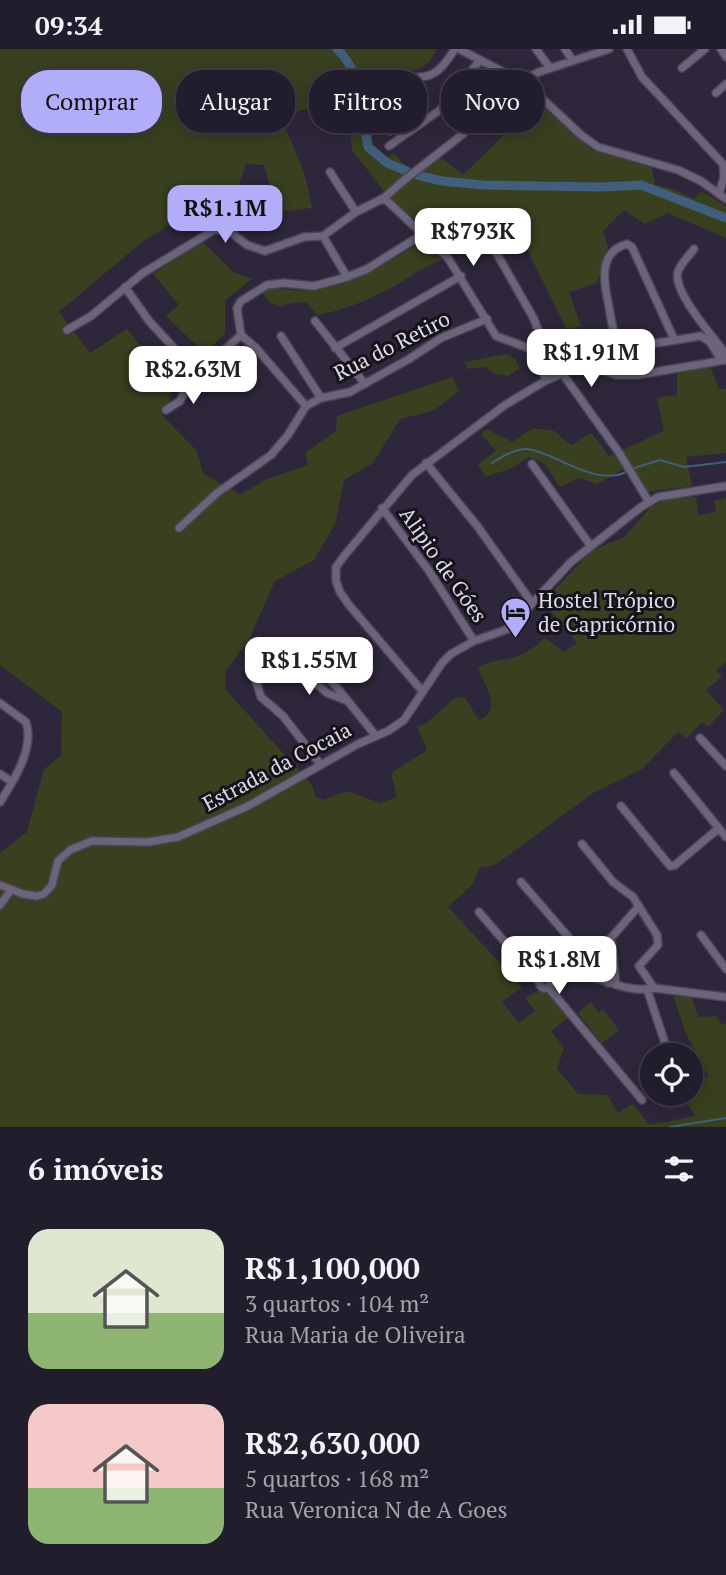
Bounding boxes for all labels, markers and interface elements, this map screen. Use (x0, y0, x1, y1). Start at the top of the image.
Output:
text: 09:34 (35, 8, 103, 42)
chip: Comprar (21, 70, 162, 133)
chip: Alugar (176, 70, 295, 133)
chip: Filtros (309, 70, 427, 133)
chip: Novo (441, 70, 544, 133)
pin: R$1.1M (168, 185, 282, 245)
text: R$1.1M (183, 192, 267, 223)
pin: R$793K (416, 209, 530, 268)
text: R$793K (431, 215, 515, 246)
street label: Rua do Retiro (329, 304, 454, 386)
pin: R$1.91M (526, 329, 656, 389)
text: R$1.91M (543, 336, 639, 367)
pin: R$2.63M (128, 347, 258, 406)
text: R$2.63M (145, 353, 241, 384)
street label: Alipio de Góes (394, 501, 494, 628)
place label: Hostel Trópico de Capricórnio (538, 586, 675, 638)
hotel icon: Hostel Trópico de Capricórnio (498, 596, 532, 640)
pin: R$1.55M (244, 637, 374, 697)
text: R$1.55M (261, 644, 357, 675)
street label: Estrada da Cocaia (197, 715, 356, 817)
pin: R$1.8M (502, 937, 616, 996)
text: R$1.8M (517, 943, 601, 974)
map controls (640, 1043, 703, 1106)
button: locate (640, 1043, 703, 1106)
text: 6 imóveis (28, 1149, 163, 1189)
icon: filters (660, 1150, 698, 1188)
text: R$1,100,000 (245, 1248, 420, 1288)
icon: home (84, 1257, 168, 1341)
text: 3 quartos · 104 m² (245, 1288, 429, 1319)
text: Rua Maria de Oliveira (245, 1319, 466, 1350)
text: R$2,630,000 (245, 1423, 420, 1463)
icon: home (84, 1432, 168, 1516)
text: 5 quartos · 168 m² (245, 1463, 429, 1494)
text: Rua Veronica N de A Goes (245, 1494, 508, 1525)

